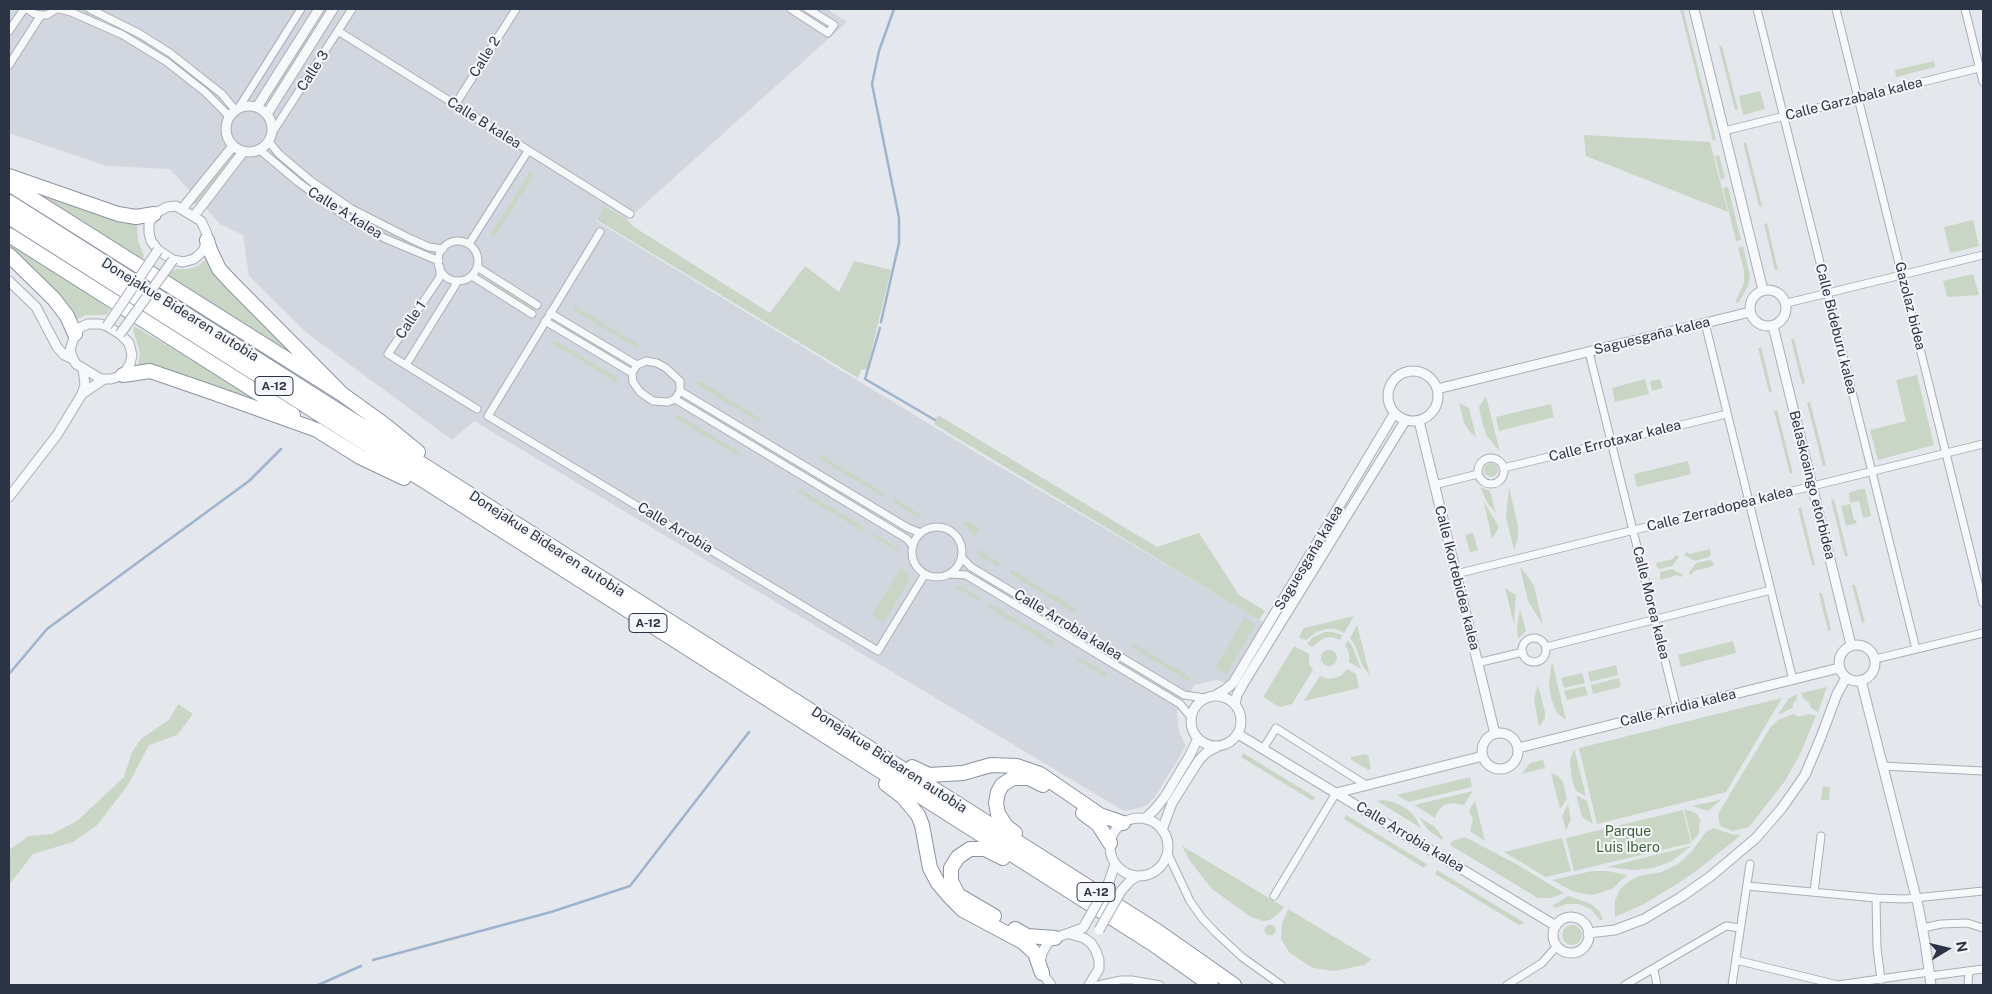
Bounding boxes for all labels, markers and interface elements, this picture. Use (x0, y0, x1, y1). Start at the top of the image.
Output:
street label: Calle 2 (466, 34, 504, 80)
street label: Calle 3 (294, 47, 332, 95)
street label: Calle Garzabala kalea (1784, 74, 1924, 124)
street label: Calle B kalea (444, 94, 524, 152)
street label: Calle A kalea (305, 183, 385, 243)
street label: Donejakue Bidearen autobia (98, 255, 262, 365)
street label: Gazolaz bidea (1891, 260, 1929, 352)
street label: Calle Bideburu kalea (1812, 262, 1860, 396)
street label: Calle 1 (392, 298, 430, 342)
street label: Saguesgaña kalea (1592, 313, 1712, 359)
road number: A-12 (255, 376, 293, 396)
street label: Belaskoaingo etorbidea (1785, 409, 1839, 561)
street label: Calle Errotaxar kalea (1547, 416, 1683, 466)
street label: Calle Zerradopea kalea (1645, 483, 1795, 535)
street label: Donejakue Bidearen autobia (466, 487, 628, 601)
street label: Calle Arrobia (634, 499, 716, 557)
street label: Saguesgaña kalea (1271, 503, 1347, 613)
street label: Calle Ikortebidea kalea (1431, 504, 1483, 652)
street label: Calle Morea kalea (1629, 545, 1673, 661)
street label: Calle Arrobia kalea (1011, 586, 1125, 664)
road number: A-12 (629, 614, 667, 632)
street label: Calle Arridia kalea (1618, 685, 1738, 731)
street label: Donejakue Bidearen autobia (808, 703, 970, 817)
street label: Calle Arrobia kalea (1353, 798, 1467, 876)
park label: Parque Luis Ibero (1596, 824, 1660, 856)
road number: A-12 (1077, 882, 1115, 902)
north arrow (1922, 924, 1972, 974)
text: N (1953, 940, 1971, 953)

